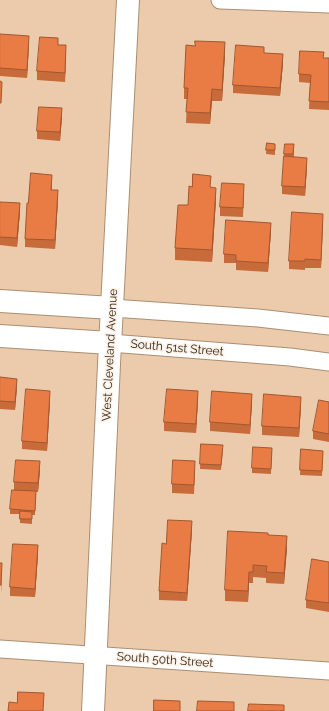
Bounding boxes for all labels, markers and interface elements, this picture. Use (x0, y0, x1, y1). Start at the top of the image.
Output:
street label: West Cleveland Avenue (99, 288, 121, 422)
street label: South 51st Street (130, 337, 224, 359)
street label: South 50th Street (116, 649, 214, 671)

